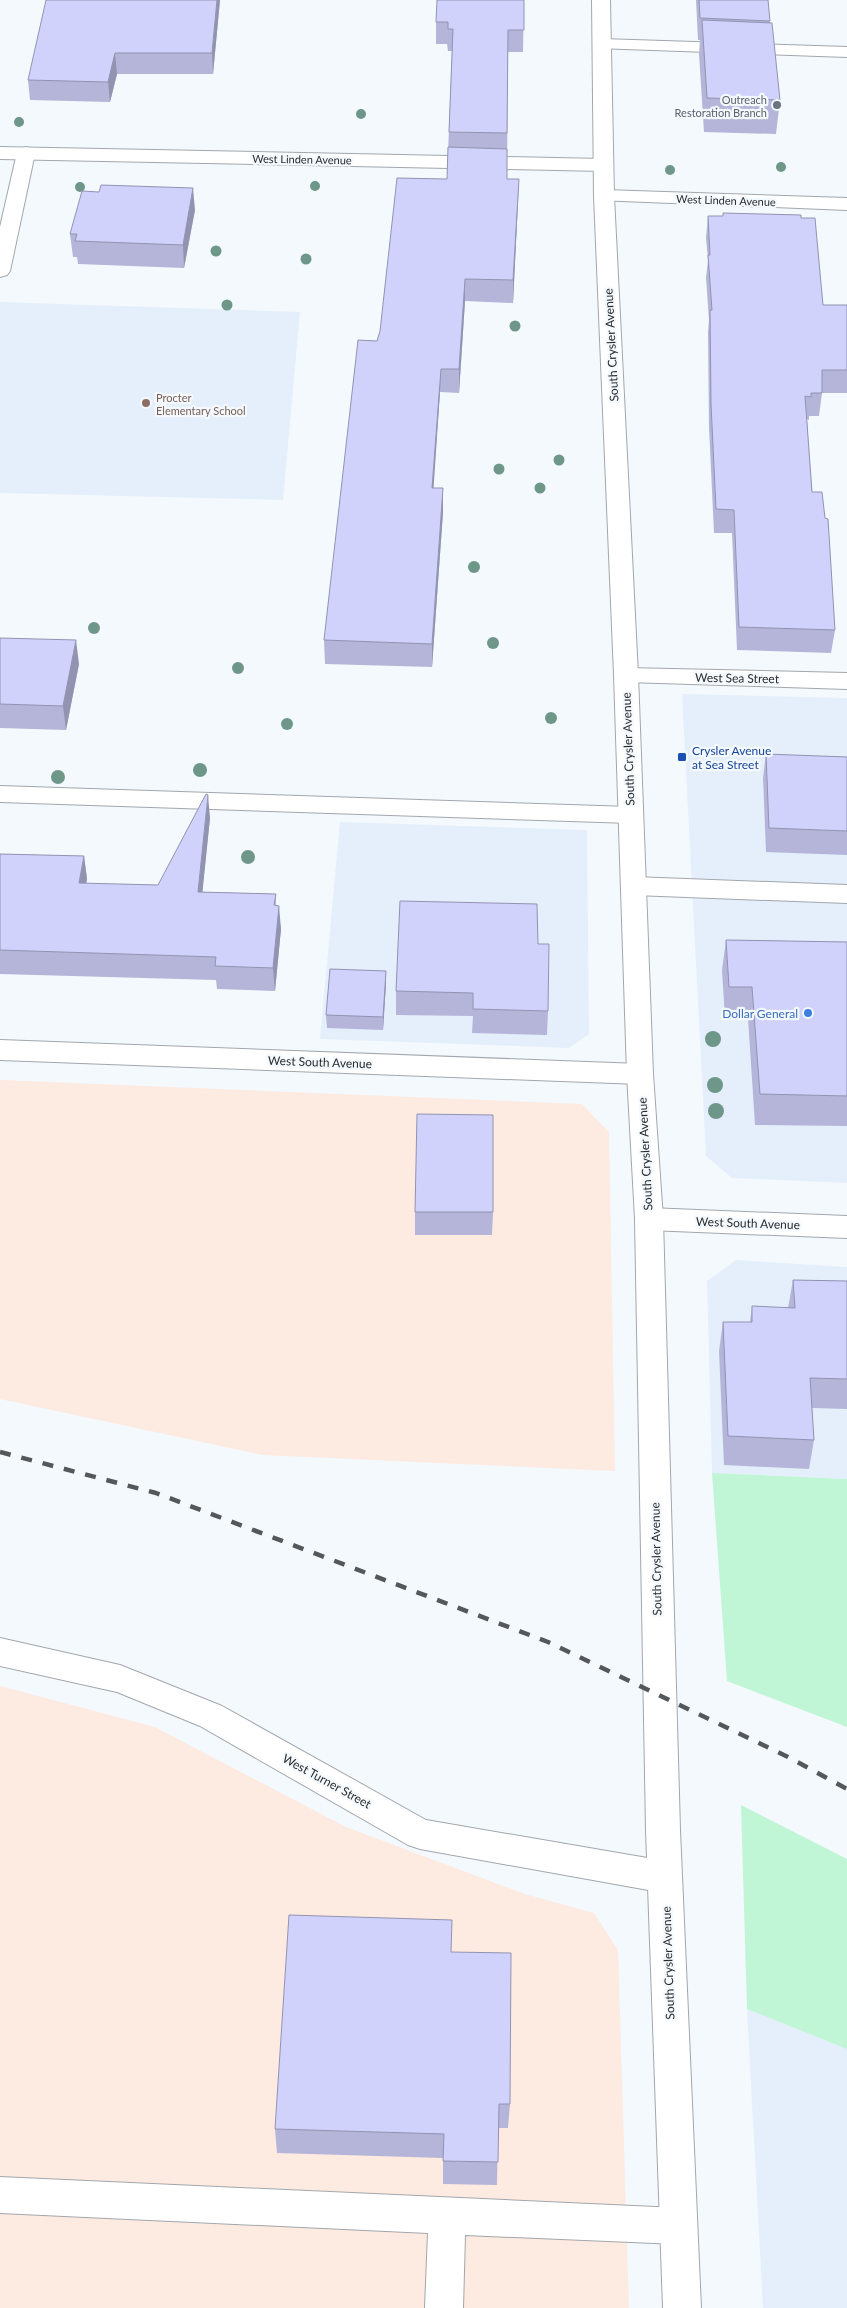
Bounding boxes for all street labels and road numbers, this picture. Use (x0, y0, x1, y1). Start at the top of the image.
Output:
street label: West Linden Avenue (252, 152, 352, 166)
street label: West Linden Avenue (676, 192, 776, 208)
street label: South Crysler Avenue (601, 288, 621, 402)
street label: West Sea Street (695, 670, 780, 686)
street label: South Crysler Avenue (619, 692, 637, 806)
street label: West South Avenue (268, 1053, 372, 1071)
street label: South Crysler Avenue (635, 1097, 655, 1211)
street label: West South Avenue (696, 1214, 800, 1232)
street label: South Crysler Avenue (648, 1502, 664, 1616)
street label: West Turner Street (280, 1750, 375, 1812)
street label: South Crysler Avenue (659, 1906, 677, 2020)

